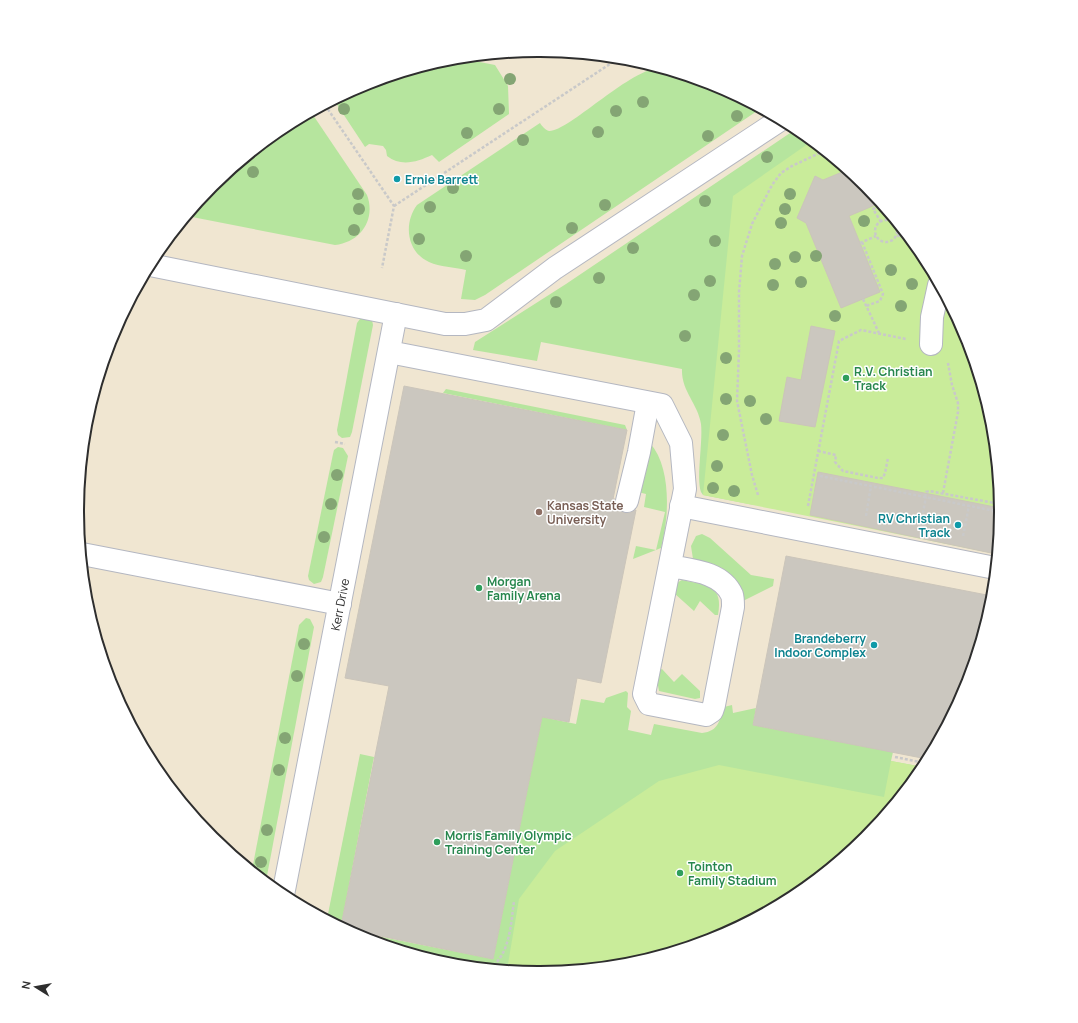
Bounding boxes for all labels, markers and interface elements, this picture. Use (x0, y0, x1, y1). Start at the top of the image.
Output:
place label: Ernie Barrett (405, 171, 478, 188)
marker: Ernie Barrett (392, 174, 402, 184)
place label: R.V. Christian Track (854, 363, 933, 394)
marker: R.V. Christian Track (841, 373, 851, 383)
place label: Kansas State University (547, 497, 624, 528)
marker: Kansas State University (534, 507, 544, 517)
place label: RV Christian Track (878, 510, 951, 541)
marker: RV Christian Track (953, 520, 963, 530)
place label: Morgan Family Arena (487, 573, 561, 604)
street label: Kerr Drive (326, 577, 353, 632)
marker: Morgan Family Arena (474, 583, 484, 593)
place label: Brandeberry Indoor Complex (774, 630, 866, 661)
marker: Brandeberry Indoor Complex (869, 640, 879, 650)
place label: Morris Family Olympic Training Center (445, 827, 572, 858)
marker: Morris Family Olympic Training Center (432, 837, 442, 847)
place label: Tointon Family Stadium (688, 858, 777, 889)
marker: Tointon Family Stadium (675, 868, 685, 878)
north arrow (16, 967, 56, 1007)
text: N (18, 980, 34, 990)

